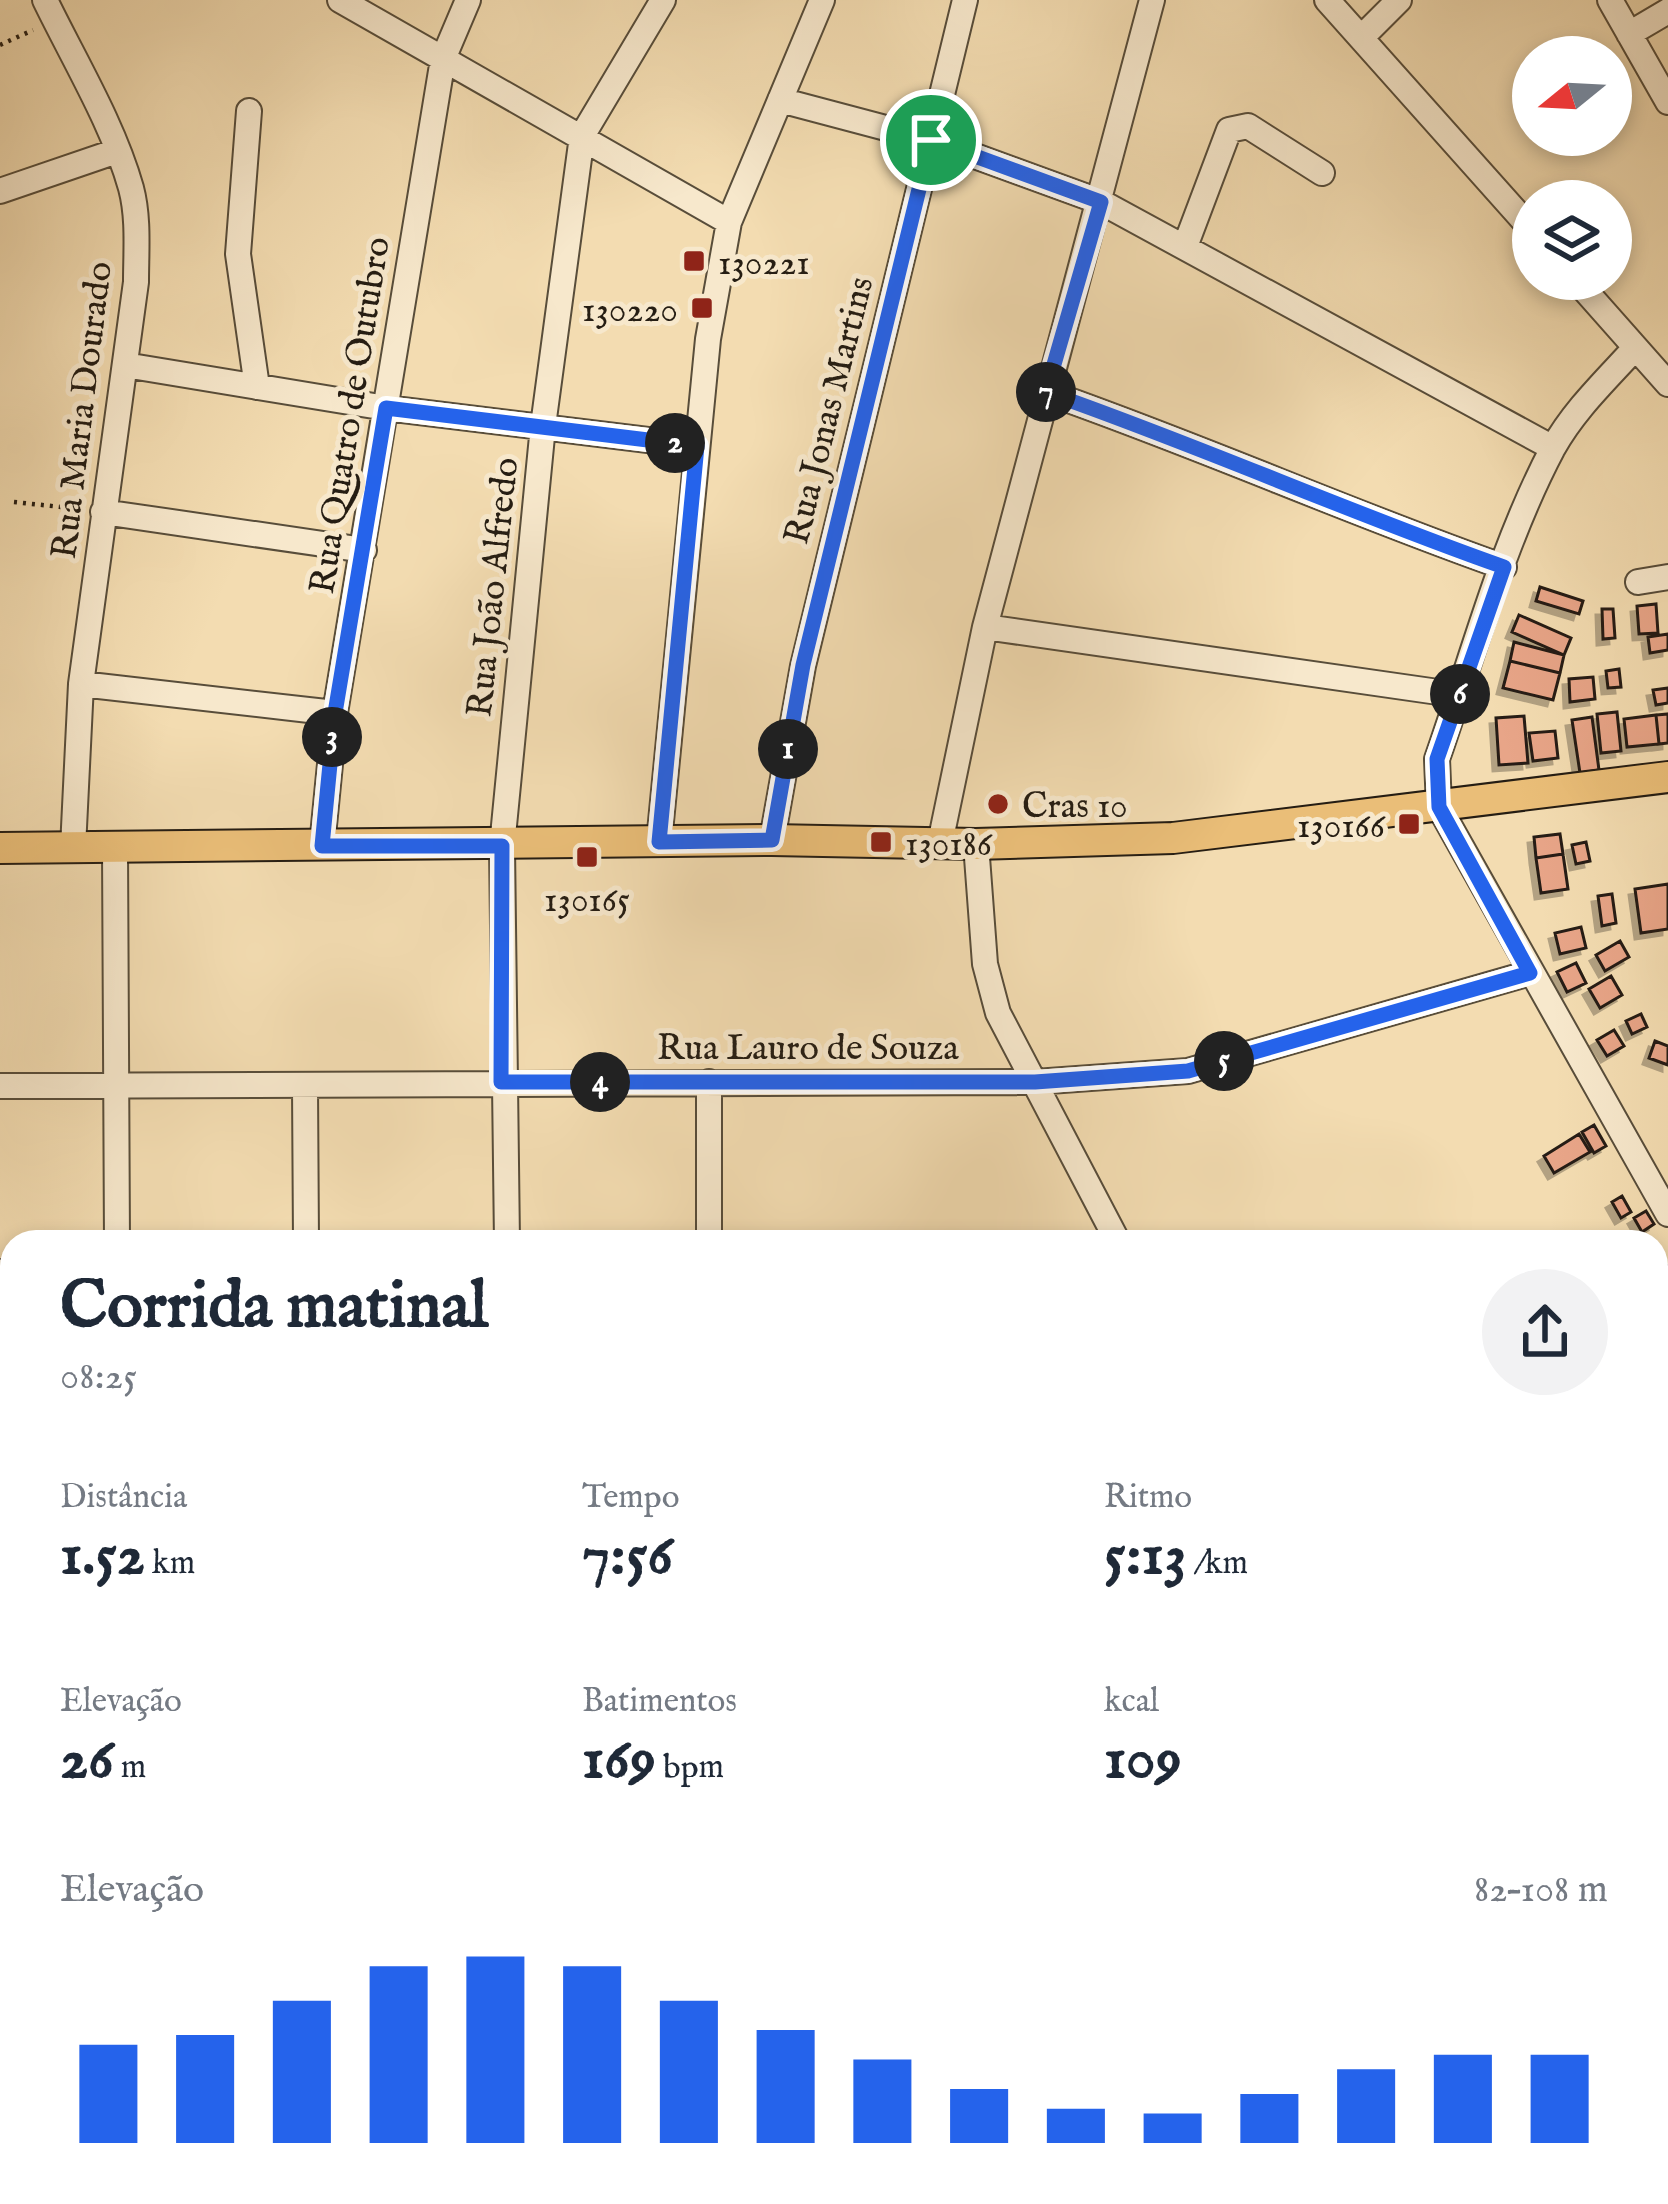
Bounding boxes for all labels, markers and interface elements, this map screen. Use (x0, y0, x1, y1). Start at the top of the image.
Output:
north arrow (1512, 36, 1632, 156)
map controls (1512, 36, 1632, 300)
pin (880, 89, 982, 191)
icon: arrive (898, 107, 964, 173)
button: layers (1512, 180, 1632, 300)
street label: Rua Quatro de Outubro (300, 234, 402, 597)
place label: 130221 (718, 241, 810, 287)
marker: 130221 (681, 248, 707, 274)
street label: Rua Maria Dourado (42, 259, 124, 562)
street label: Rua Jonas Martins (774, 272, 885, 549)
place label: 130220 (582, 288, 678, 334)
marker: 130220 (689, 295, 715, 321)
pin: 7 (1016, 362, 1076, 422)
text: 7 (1038, 371, 1054, 413)
pin: 2 (645, 413, 705, 473)
text: 2 (667, 422, 683, 464)
street label: Rua João Alfredo (457, 455, 530, 719)
pin: 6 (1430, 664, 1490, 724)
text: 6 (1453, 673, 1467, 715)
pin: 3 (302, 707, 362, 767)
text: 3 (326, 716, 338, 758)
pin: 1 (758, 719, 818, 779)
text: 1 (782, 728, 794, 770)
place label: Cras 10 (1022, 784, 1128, 830)
marker: Cras 10 (985, 791, 1011, 817)
place label: 130166 (1297, 804, 1386, 850)
marker: 130166 (1396, 811, 1422, 837)
place label: 130186 (905, 822, 993, 868)
marker: 130186 (868, 829, 894, 855)
marker: 130165 (574, 844, 600, 870)
place label: 130165 (544, 878, 630, 924)
street label: Rua Lauro de Souza (657, 1026, 959, 1072)
pin: 5 (1194, 1031, 1254, 1091)
text: 5 (1218, 1040, 1230, 1082)
pin: 4 (570, 1052, 630, 1112)
text: 4 (592, 1061, 608, 1103)
text: Corrida matinal (60, 1266, 488, 1350)
button: share (1482, 1269, 1608, 1395)
text: 08:25 (60, 1353, 137, 1402)
text: Distância (60, 1477, 187, 1519)
text: Tempo (582, 1477, 680, 1519)
text: Ritmo (1104, 1477, 1192, 1519)
text: 1.52 (60, 1519, 145, 1595)
text: 7:56 (582, 1519, 673, 1595)
text: 5:13 (1104, 1519, 1186, 1595)
text: km (145, 1543, 195, 1585)
text: /km (1186, 1543, 1248, 1585)
text: Elevação (60, 1681, 182, 1723)
text: Batimentos (582, 1681, 737, 1723)
text: kcal (1104, 1681, 1159, 1723)
text: 26 (60, 1723, 113, 1799)
text: 169 (582, 1723, 656, 1799)
text: 109 (1104, 1723, 1182, 1799)
text: m (113, 1747, 146, 1789)
text: bpm (656, 1747, 724, 1789)
text: Elevação (60, 1866, 204, 1915)
text: 82–108 m (1474, 1866, 1608, 1915)

